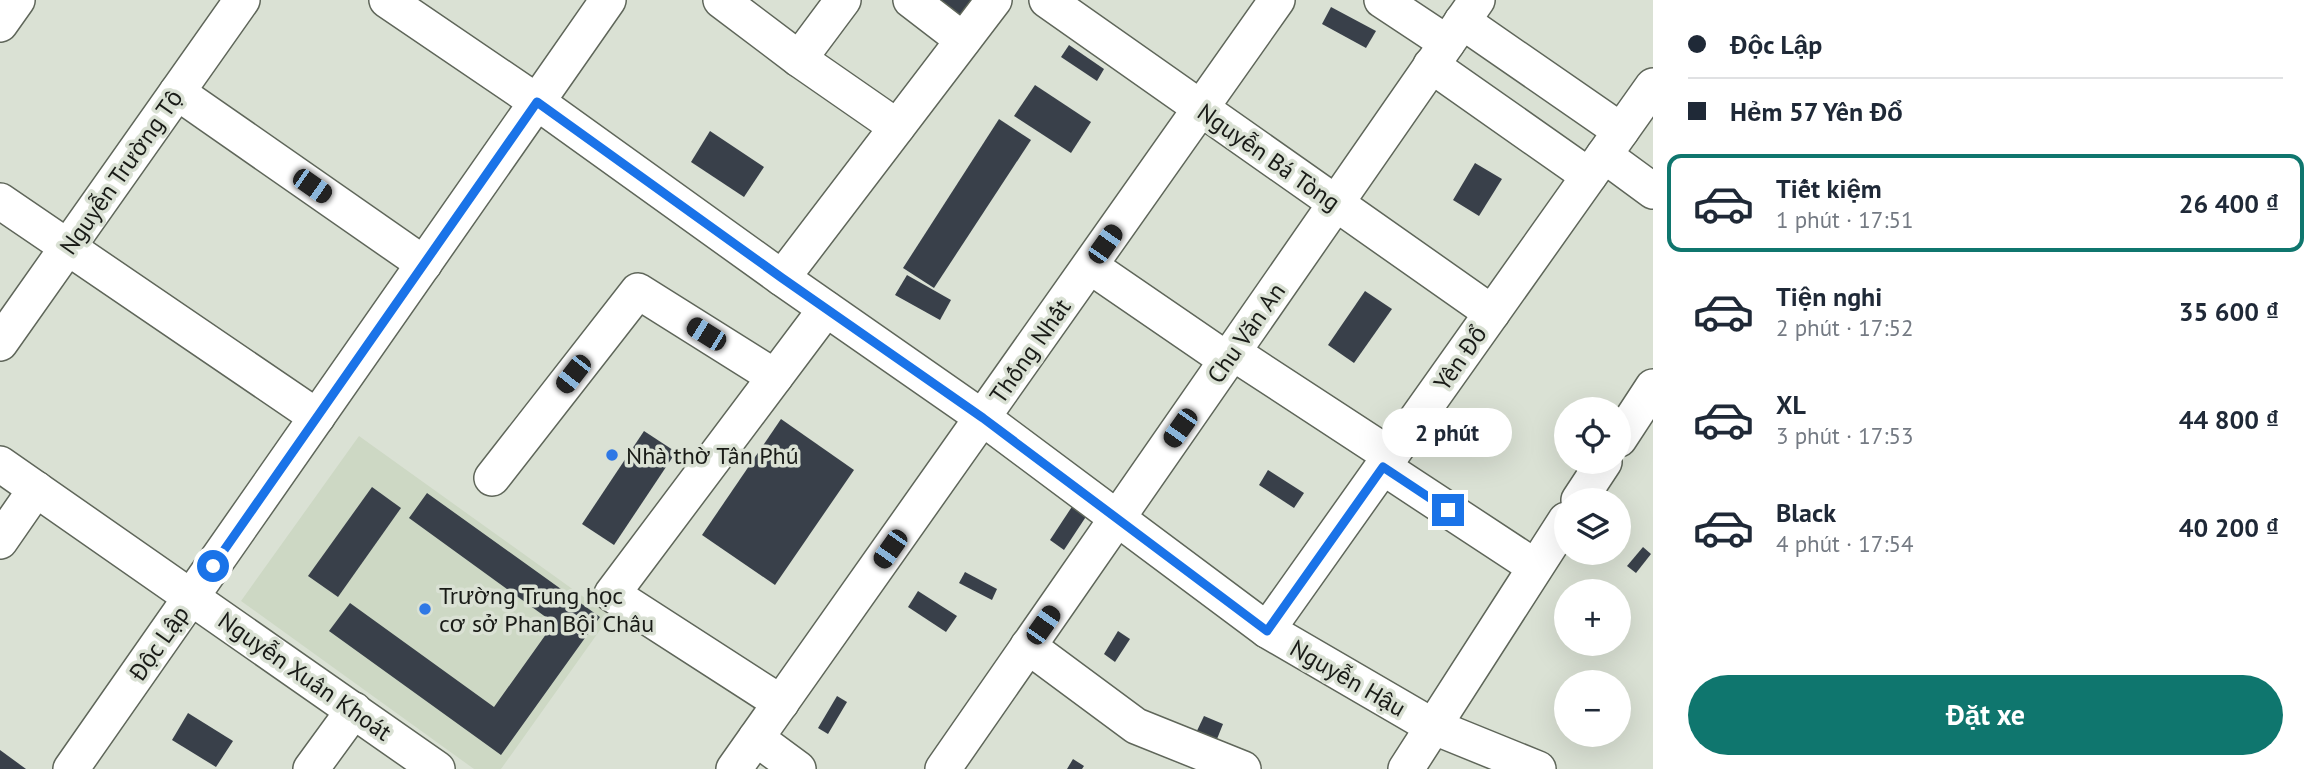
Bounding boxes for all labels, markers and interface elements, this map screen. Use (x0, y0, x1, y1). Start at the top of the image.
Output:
text: Độc Lập (1730, 28, 1822, 61)
street label: Nguyễn Trường Tộ (53, 83, 189, 261)
text: Hẻm 57 Yên Đổ (1730, 95, 1903, 128)
street label: Nguyễn Bá Tòng (1192, 96, 1346, 218)
car (289, 165, 336, 207)
icon: car (1692, 172, 1755, 235)
text: Tiết kiệm (1776, 172, 1882, 205)
text: 26 400 ₫ (2179, 187, 2279, 220)
text: 1 phút · 17:51 (1776, 205, 1914, 234)
car (1085, 221, 1126, 267)
street label: Chu Văn An (1200, 277, 1292, 389)
icon: car (1692, 280, 1755, 343)
text: Tiện nghi (1776, 280, 1882, 313)
street label: Thống Nhất (983, 293, 1077, 409)
text: 35 600 ₫ (2179, 295, 2279, 328)
text: 2 phút · 17:52 (1776, 313, 1914, 342)
car (683, 314, 730, 354)
street label: Yên Đổ (1427, 320, 1493, 396)
car (552, 351, 595, 397)
icon: car (1692, 388, 1755, 451)
text: XL (1776, 388, 1806, 421)
map controls (1554, 397, 1631, 747)
button: locate (1554, 397, 1631, 474)
text: 44 800 ₫ (2179, 403, 2279, 436)
car (1160, 405, 1201, 451)
callout: 2 phút (1383, 408, 1513, 458)
text: 2 phút (1415, 418, 1479, 447)
text: 3 phút · 17:53 (1776, 421, 1914, 450)
place label: Nhà thờ Tân Phú (626, 440, 799, 471)
marker: Nhà thờ Tân Phú (604, 447, 620, 463)
button: layers (1554, 488, 1631, 565)
route end (1432, 494, 1464, 526)
icon: car (1692, 496, 1755, 559)
text: Black (1776, 496, 1836, 529)
text: 40 200 ₫ (2179, 511, 2279, 544)
car (870, 526, 911, 572)
text: 4 phút · 17:54 (1776, 529, 1914, 558)
route start (197, 550, 229, 582)
button: + (1554, 579, 1631, 656)
place label: Trường Trung học cơ sở Phan Bội Châu (439, 580, 654, 639)
street label: Độc Lập (121, 599, 196, 687)
marker: Trường Trung học cơ sở Phan Bội Châu (417, 601, 433, 617)
car (1023, 602, 1064, 648)
street label: Nguyễn Xuân Khoát (212, 605, 398, 747)
street label: Nguyễn Hậu (1285, 632, 1411, 724)
button: − (1554, 670, 1631, 747)
button: Đặt xe (1688, 675, 2283, 755)

